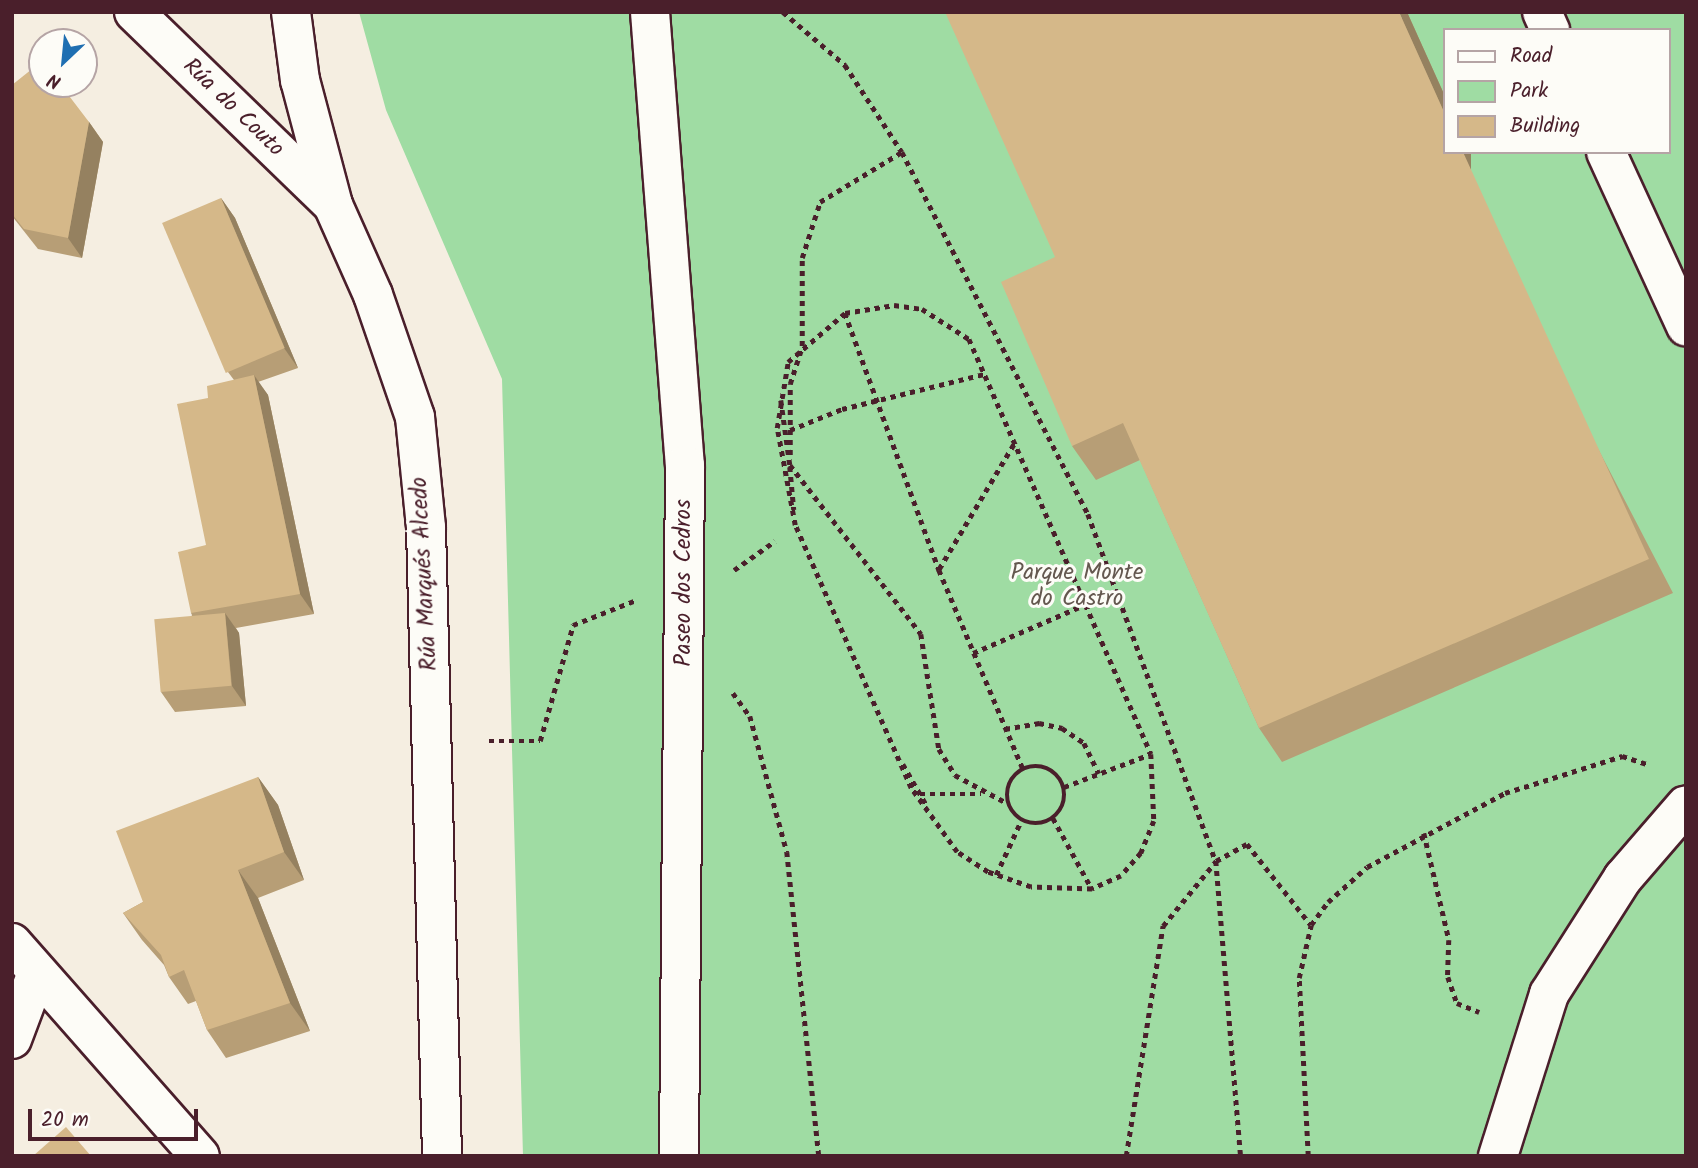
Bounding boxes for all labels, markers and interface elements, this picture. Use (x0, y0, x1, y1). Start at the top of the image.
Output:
north arrow (28, 28, 98, 98)
legend (1442, 28, 1670, 154)
text: Road (1510, 40, 1552, 73)
street label: Rúa do Couto (177, 53, 289, 163)
text: N (43, 64, 67, 96)
text: Park (1510, 75, 1548, 108)
text: Building (1510, 110, 1580, 143)
street label: Rúa Marqués Alcedo (406, 476, 444, 672)
street label: Paseo dos Cedros (670, 499, 698, 667)
park label: Parque Monte do Castro (1011, 559, 1143, 613)
scale bar (32, 1094, 201, 1138)
text: 20 m (41, 1104, 89, 1137)

